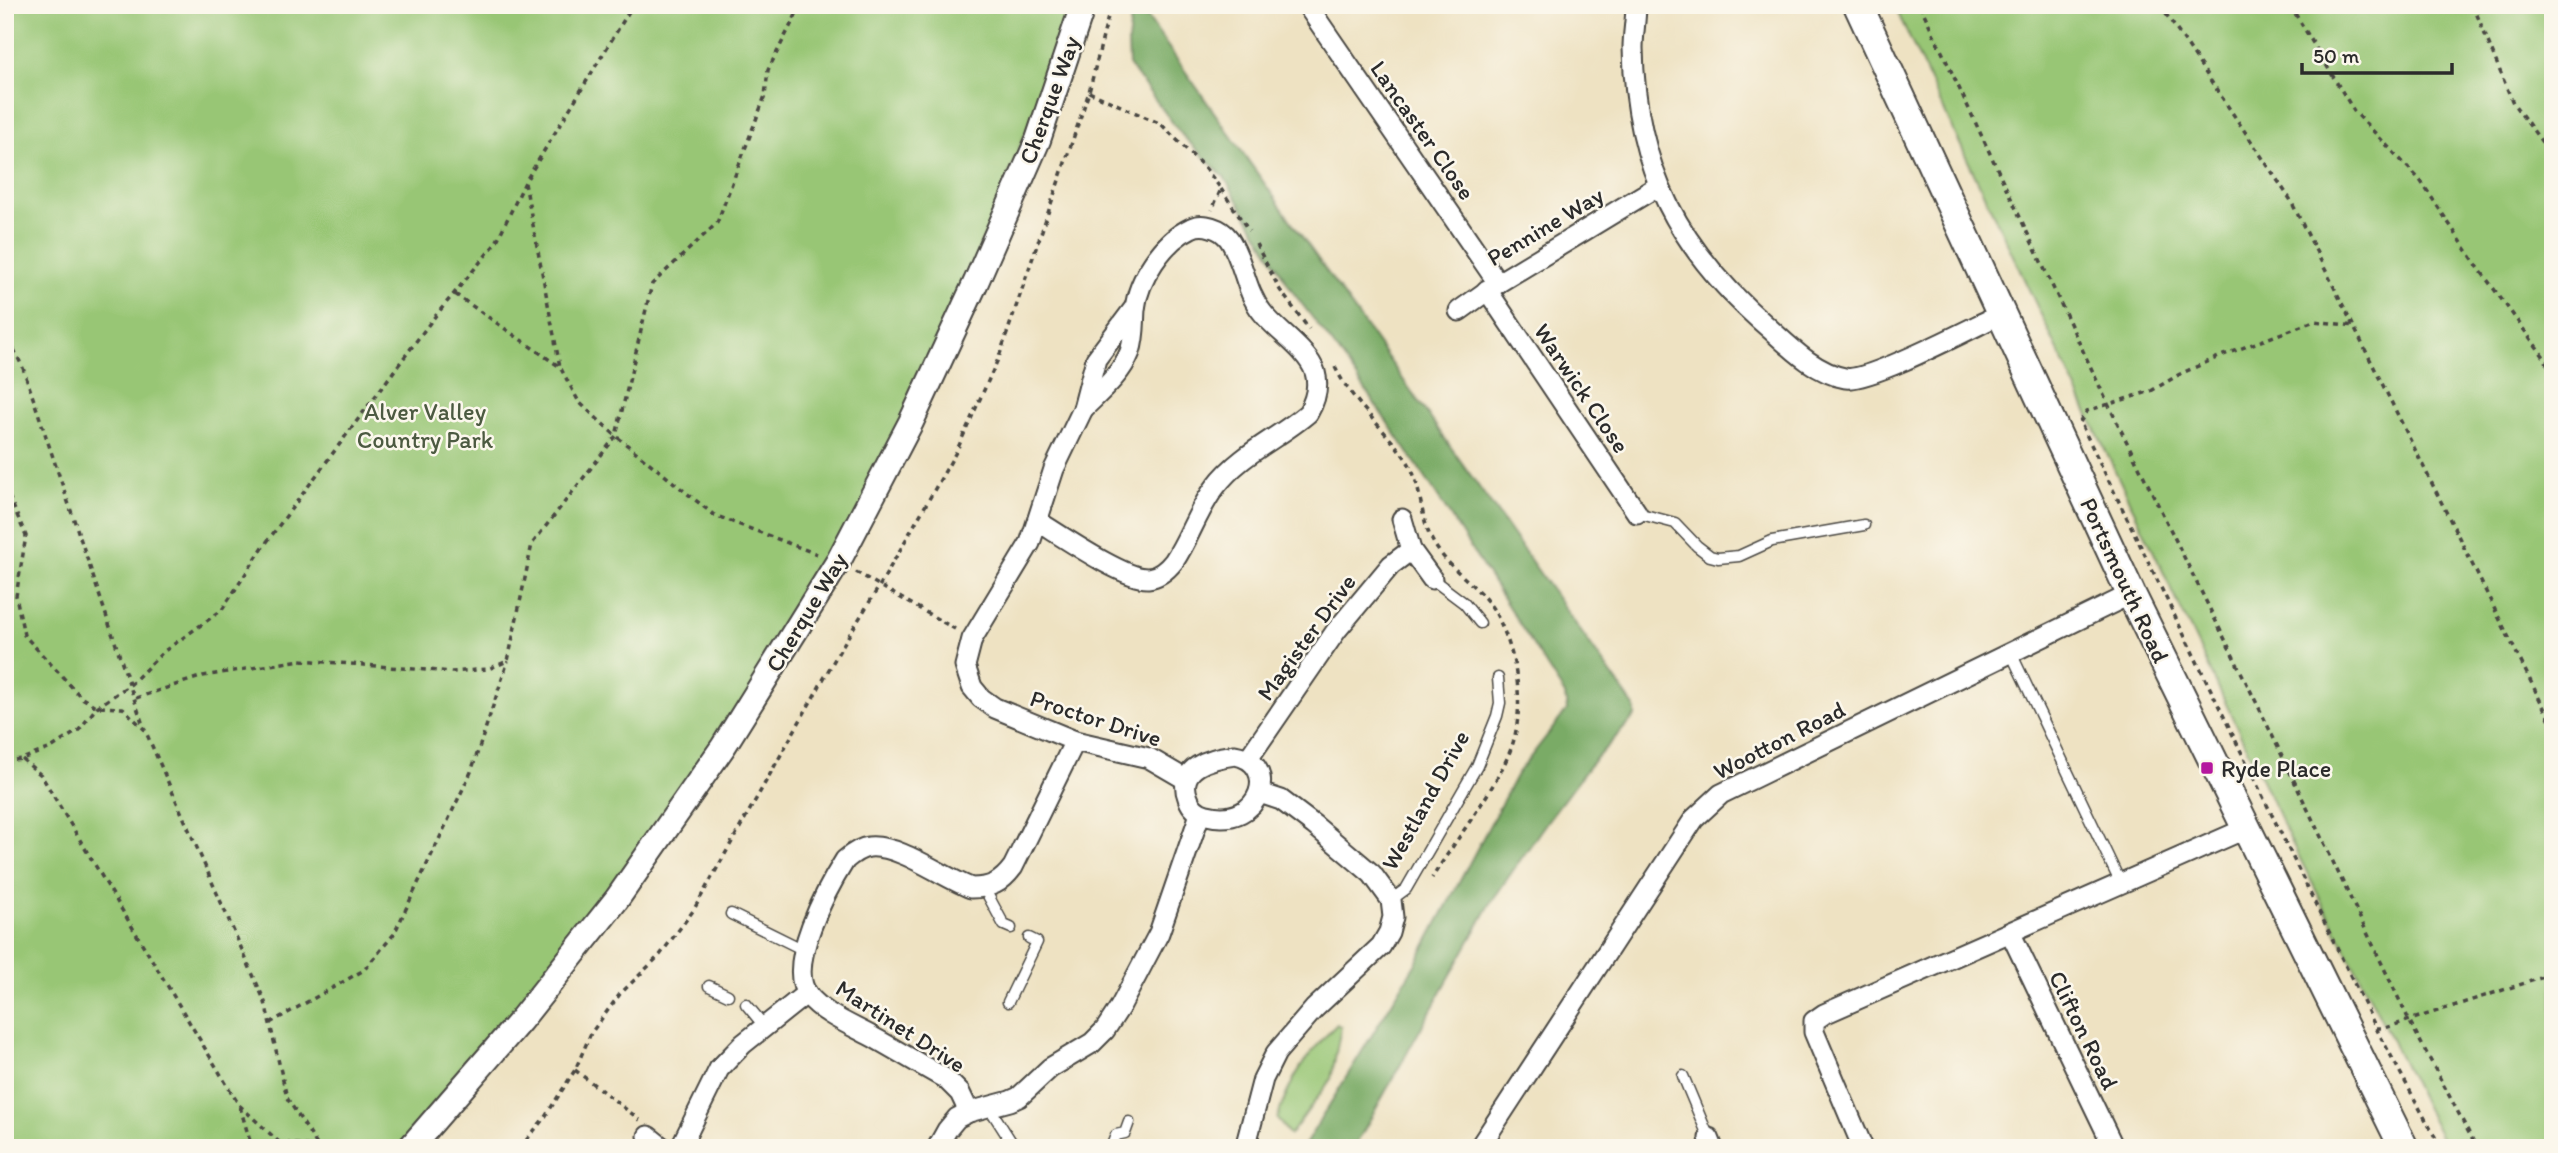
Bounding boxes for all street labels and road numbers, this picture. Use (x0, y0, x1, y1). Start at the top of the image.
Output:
street label: Cherque Way (1012, 32, 1086, 168)
street label: Lancaster Close (1364, 55, 1482, 205)
street label: Pennine Way (1482, 180, 1608, 272)
street label: Warwick Close (1528, 318, 1636, 458)
street label: Portsmouth Road (2074, 493, 2176, 667)
street label: Cherque Way (759, 547, 853, 677)
street label: Magister Drive (1250, 568, 1362, 706)
street label: Proctor Drive (1027, 683, 1165, 753)
street label: Wootton Road (1708, 694, 1850, 786)
street label: Westland Drive (1375, 725, 1475, 875)
street label: Clifton Road (2043, 966, 2125, 1094)
street label: Martinet Drive (831, 973, 971, 1079)

